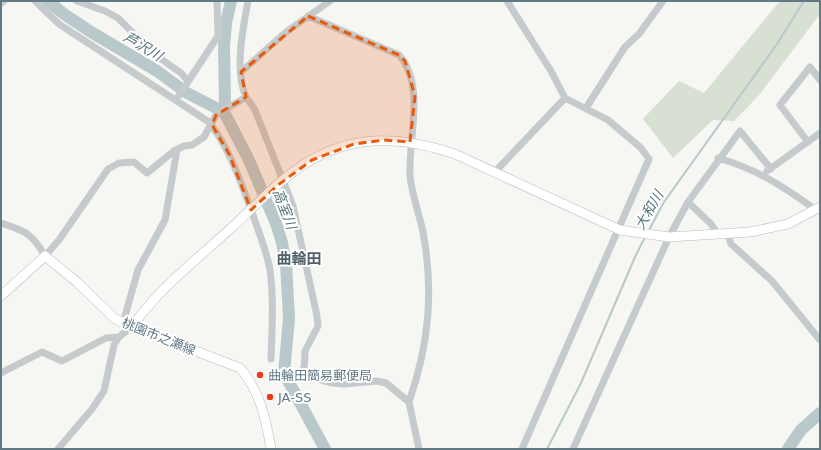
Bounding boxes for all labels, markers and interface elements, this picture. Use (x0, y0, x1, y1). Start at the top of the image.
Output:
water label: 芦沢川 (121, 28, 167, 65)
water label: 大和川 (632, 186, 667, 232)
water label: 高室川 (270, 187, 301, 233)
district label: 曲輪田 (276, 250, 322, 268)
street label: 桃園市之瀬線 (120, 315, 198, 358)
place label: 曲輪田簡易郵便局 (268, 368, 372, 383)
marker: 曲輪田簡易郵便局 (255, 370, 265, 380)
place label: JA-SS (277, 390, 311, 405)
marker: JA-SS (265, 392, 275, 402)

